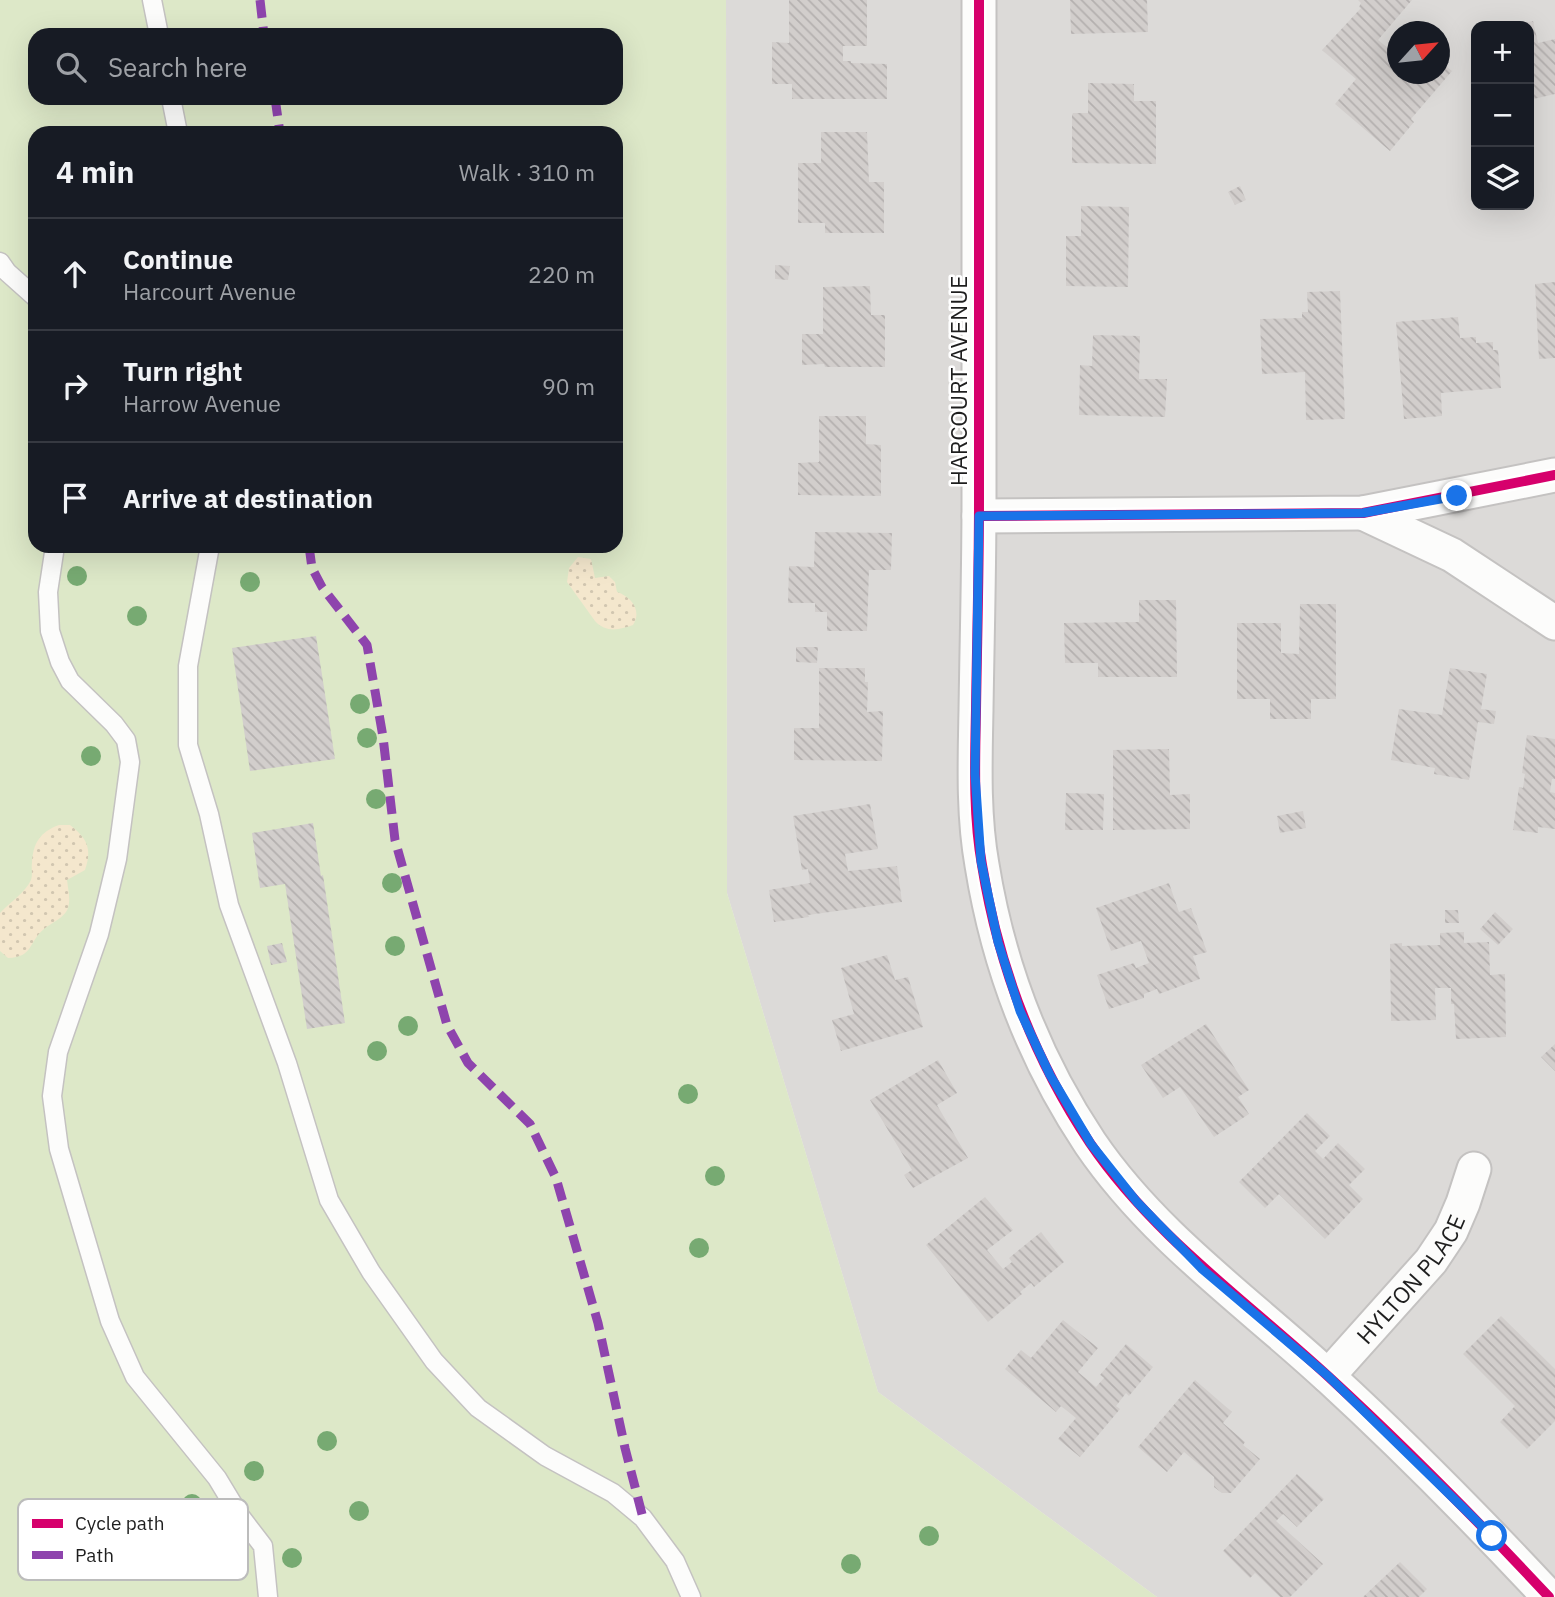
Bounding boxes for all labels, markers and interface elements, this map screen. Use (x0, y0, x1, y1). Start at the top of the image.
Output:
north arrow (1387, 21, 1450, 84)
map controls (1471, 21, 1534, 210)
button: + (1471, 21, 1534, 84)
search box (28, 28, 623, 105)
icon: search (52, 48, 90, 86)
text: Search here (108, 50, 247, 84)
button: − (1471, 84, 1534, 147)
button: layers (1471, 147, 1534, 210)
text: 4 min (56, 152, 134, 191)
text: Walk · 310 m (459, 157, 595, 187)
text: Continue (123, 242, 233, 276)
icon: ahead (56, 255, 94, 293)
text: 220 m (528, 259, 595, 289)
text: Harcourt Avenue (123, 276, 296, 306)
street label: HARCOURT AVENUE (943, 276, 973, 486)
text: Turn right (123, 354, 242, 388)
icon: right (56, 367, 94, 405)
text: 90 m (542, 371, 595, 401)
text: Harrow Avenue (123, 388, 281, 418)
icon: arrive (56, 479, 94, 517)
route end (1441, 480, 1472, 511)
text: Arrive at destination (123, 481, 373, 515)
street label: HYLTON PLACE (1349, 1210, 1471, 1350)
legend (18, 1499, 248, 1580)
text: Cycle path (75, 1511, 164, 1535)
route start (1476, 1520, 1507, 1551)
text: Path (75, 1543, 114, 1567)

